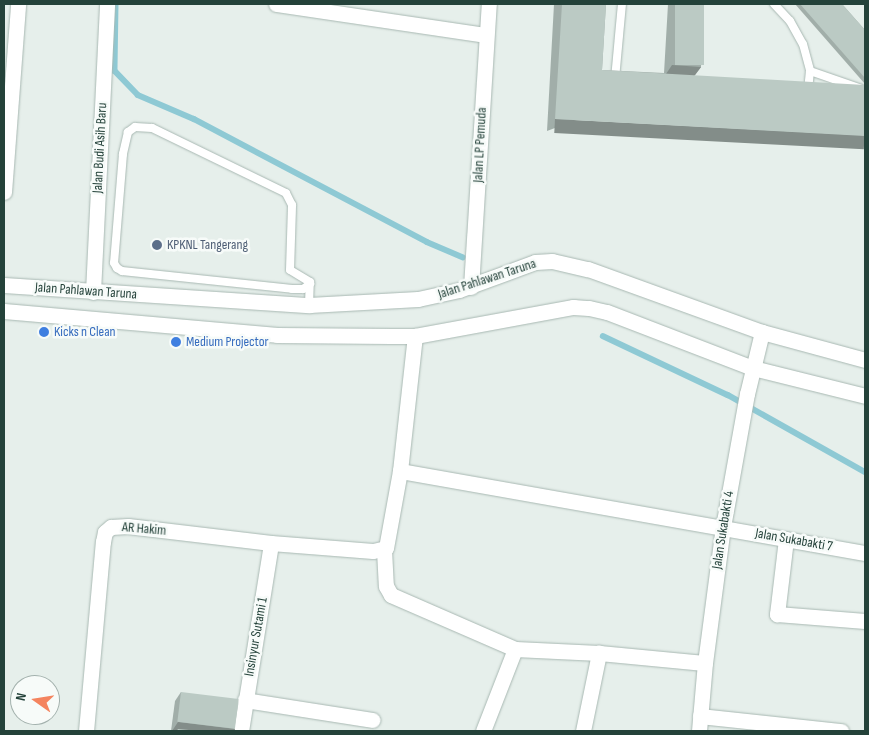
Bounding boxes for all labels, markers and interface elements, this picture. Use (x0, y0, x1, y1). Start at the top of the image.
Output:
street label: Jalan Budi Asih Baru (89, 102, 111, 194)
street label: Jalan LP Pemuda (470, 107, 490, 183)
place label: KPKNL Tangerang (167, 237, 248, 253)
marker: KPKNL Tangerang (151, 239, 163, 251)
street label: Jalan Pahlawan Taruna (436, 255, 538, 303)
street label: Jalan Pahlawan Taruna (34, 279, 138, 303)
place label: Kicks n Clean (54, 324, 116, 340)
marker: Kicks n Clean (38, 326, 50, 338)
place label: Medium Projector (186, 334, 269, 350)
marker: Medium Projector (170, 336, 182, 348)
street label: Jalan Sukabakti 4 (709, 490, 737, 570)
street label: AR Hakim (121, 519, 167, 539)
street label: Jalan Sukabakti 7 (754, 525, 834, 555)
street label: Insinyur Sutami 1 (241, 596, 271, 678)
north arrow (10, 675, 60, 725)
text: N (12, 691, 30, 702)

